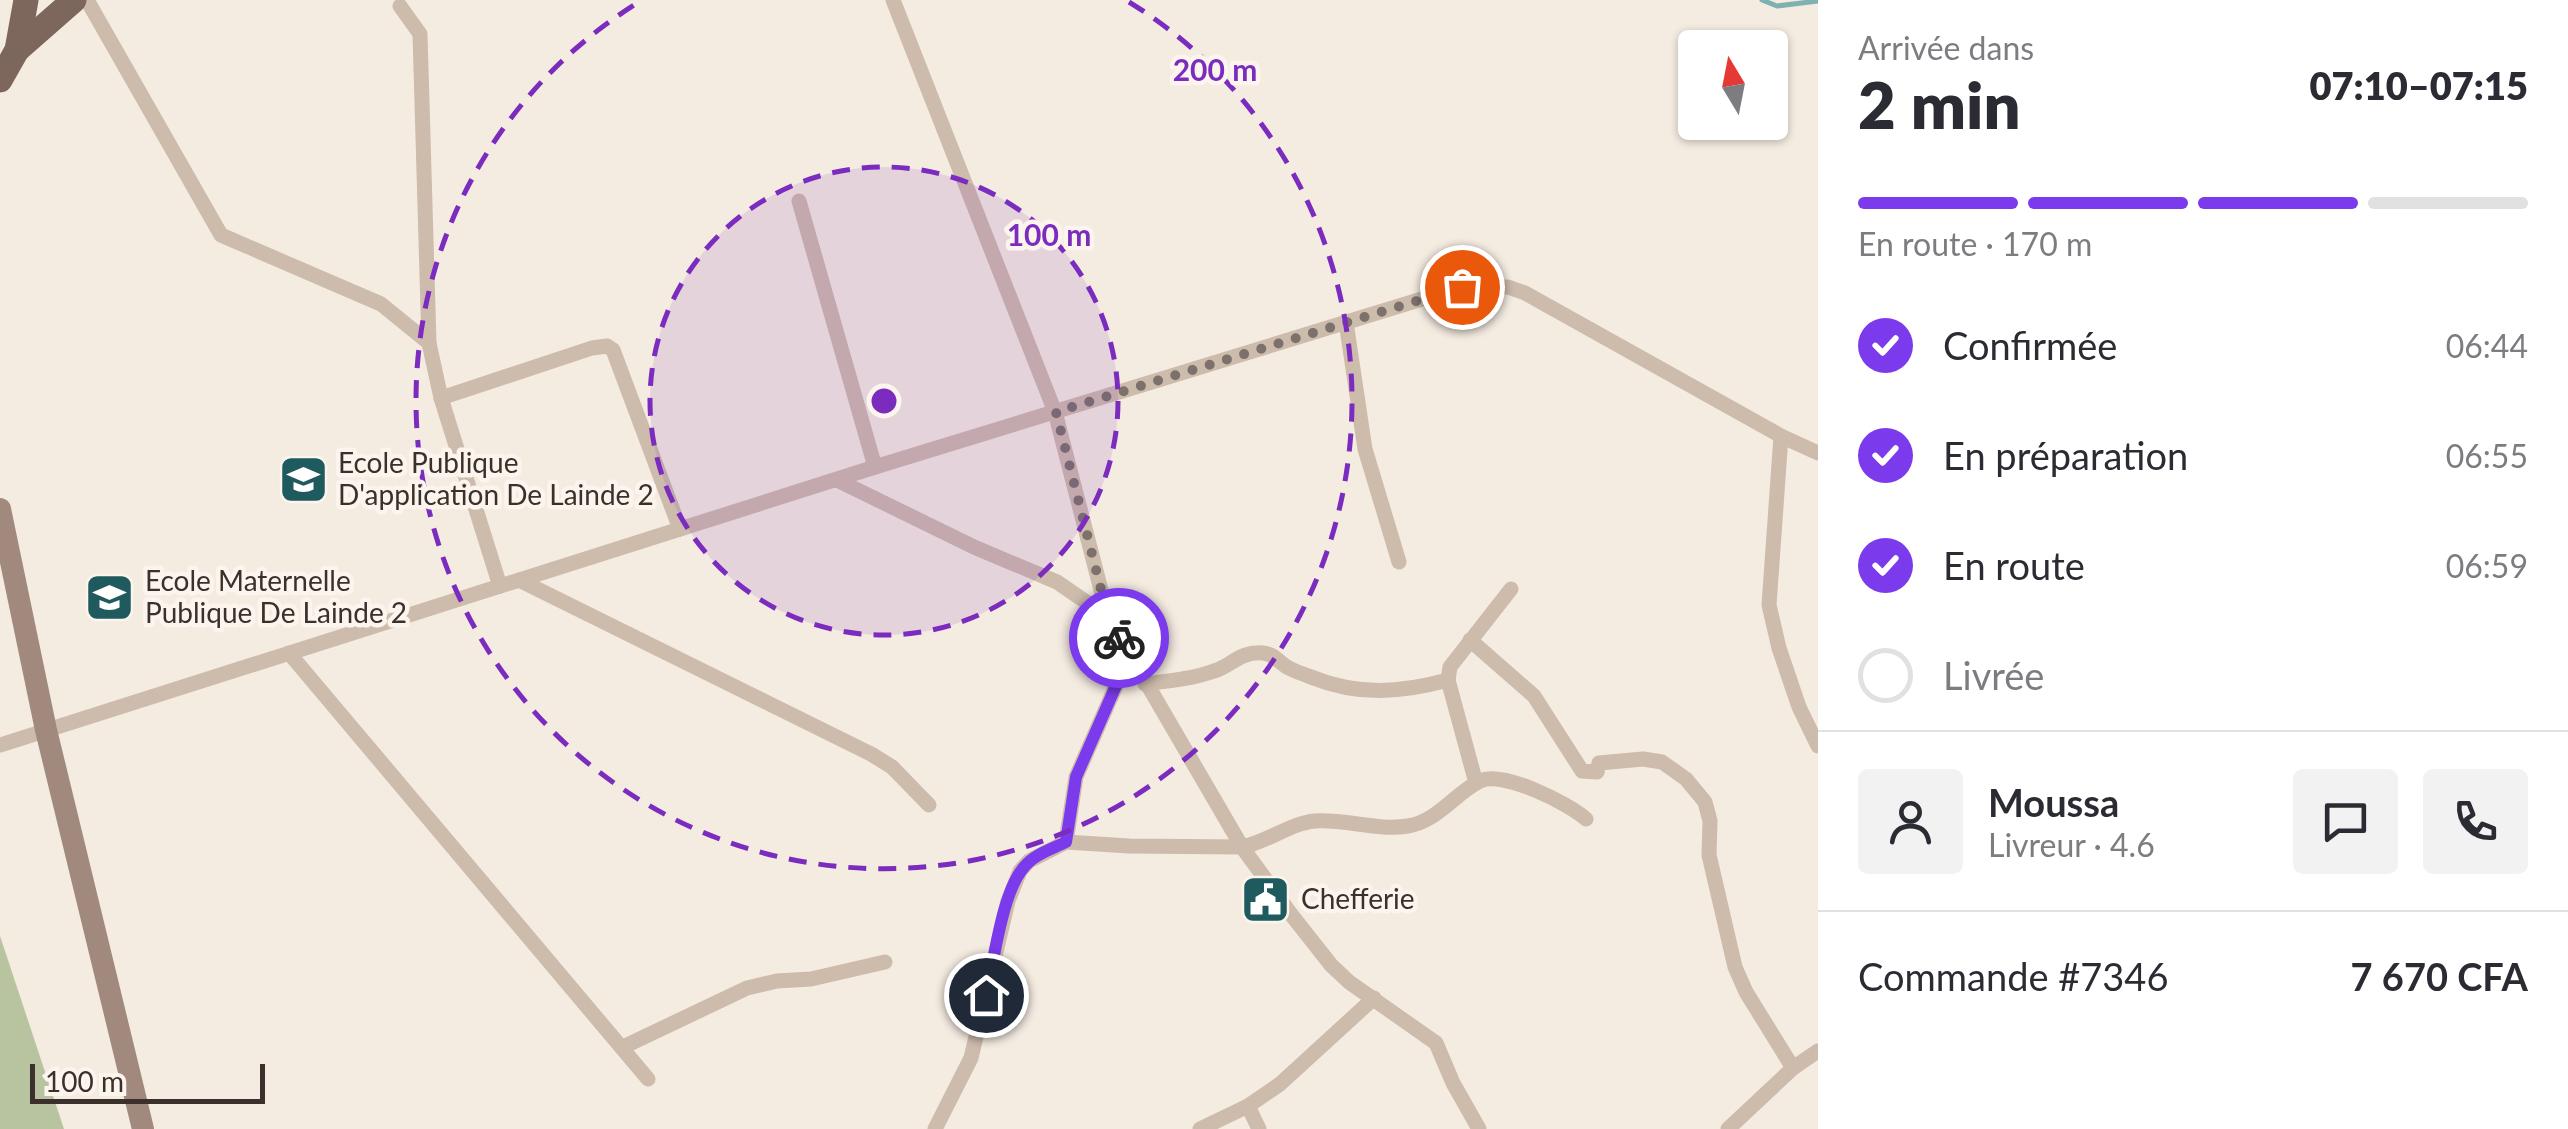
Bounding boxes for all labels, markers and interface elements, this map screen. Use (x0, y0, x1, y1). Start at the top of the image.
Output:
text: Arrivée dans (1858, 28, 2034, 67)
north arrow (1678, 30, 1788, 140)
map controls (1678, 30, 1788, 140)
text: 200 m (1173, 51, 1257, 87)
text: 07:10–07:15 (2309, 62, 2528, 108)
text: 2 min (1858, 65, 2020, 143)
text: 100 m (1007, 216, 1091, 252)
text: En route · 170 m (1858, 224, 2092, 263)
pin (1420, 245, 1505, 330)
icon: bag (1435, 260, 1490, 315)
icon: check (1858, 318, 1913, 373)
text: Confirmée (1943, 322, 2117, 368)
text: 06:44 (2446, 326, 2528, 365)
centre of rings (866, 383, 902, 419)
icon: check (1858, 428, 1913, 483)
text: En préparation (1943, 432, 2188, 478)
text: 06:55 (2446, 436, 2528, 475)
place label: Ecole Publique D'application De Lainde 2 (338, 445, 654, 511)
school or university icon: Ecole Publique D'application De Lainde 2 (277, 453, 329, 505)
icon: check (1858, 538, 1913, 593)
text: En route (1943, 542, 2085, 588)
text: 06:59 (2446, 546, 2528, 585)
place label: Ecole Maternelle Publique De Lainde 2 (145, 563, 407, 629)
school or university icon: Ecole Maternelle Publique De Lainde 2 (84, 571, 136, 623)
courier (1069, 588, 1169, 688)
icon: bike (1092, 611, 1147, 666)
text: Livrée (1943, 652, 2044, 698)
button: person (1858, 769, 1963, 874)
button: chat (2293, 769, 2398, 874)
button: phone (2423, 769, 2528, 874)
text: Moussa (1988, 779, 2119, 825)
text: Livreur · 4.6 (1988, 825, 2155, 864)
public building icon: Chefferie (1240, 873, 1292, 925)
place label: Chefferie (1301, 881, 1415, 915)
pin (944, 953, 1029, 1038)
text: Commande #7346 (1858, 953, 2168, 999)
text: 7 670 CFA (2351, 953, 2528, 999)
icon: home (959, 968, 1014, 1023)
scale bar (30, 1059, 265, 1104)
text: 100 m (45, 1064, 124, 1098)

